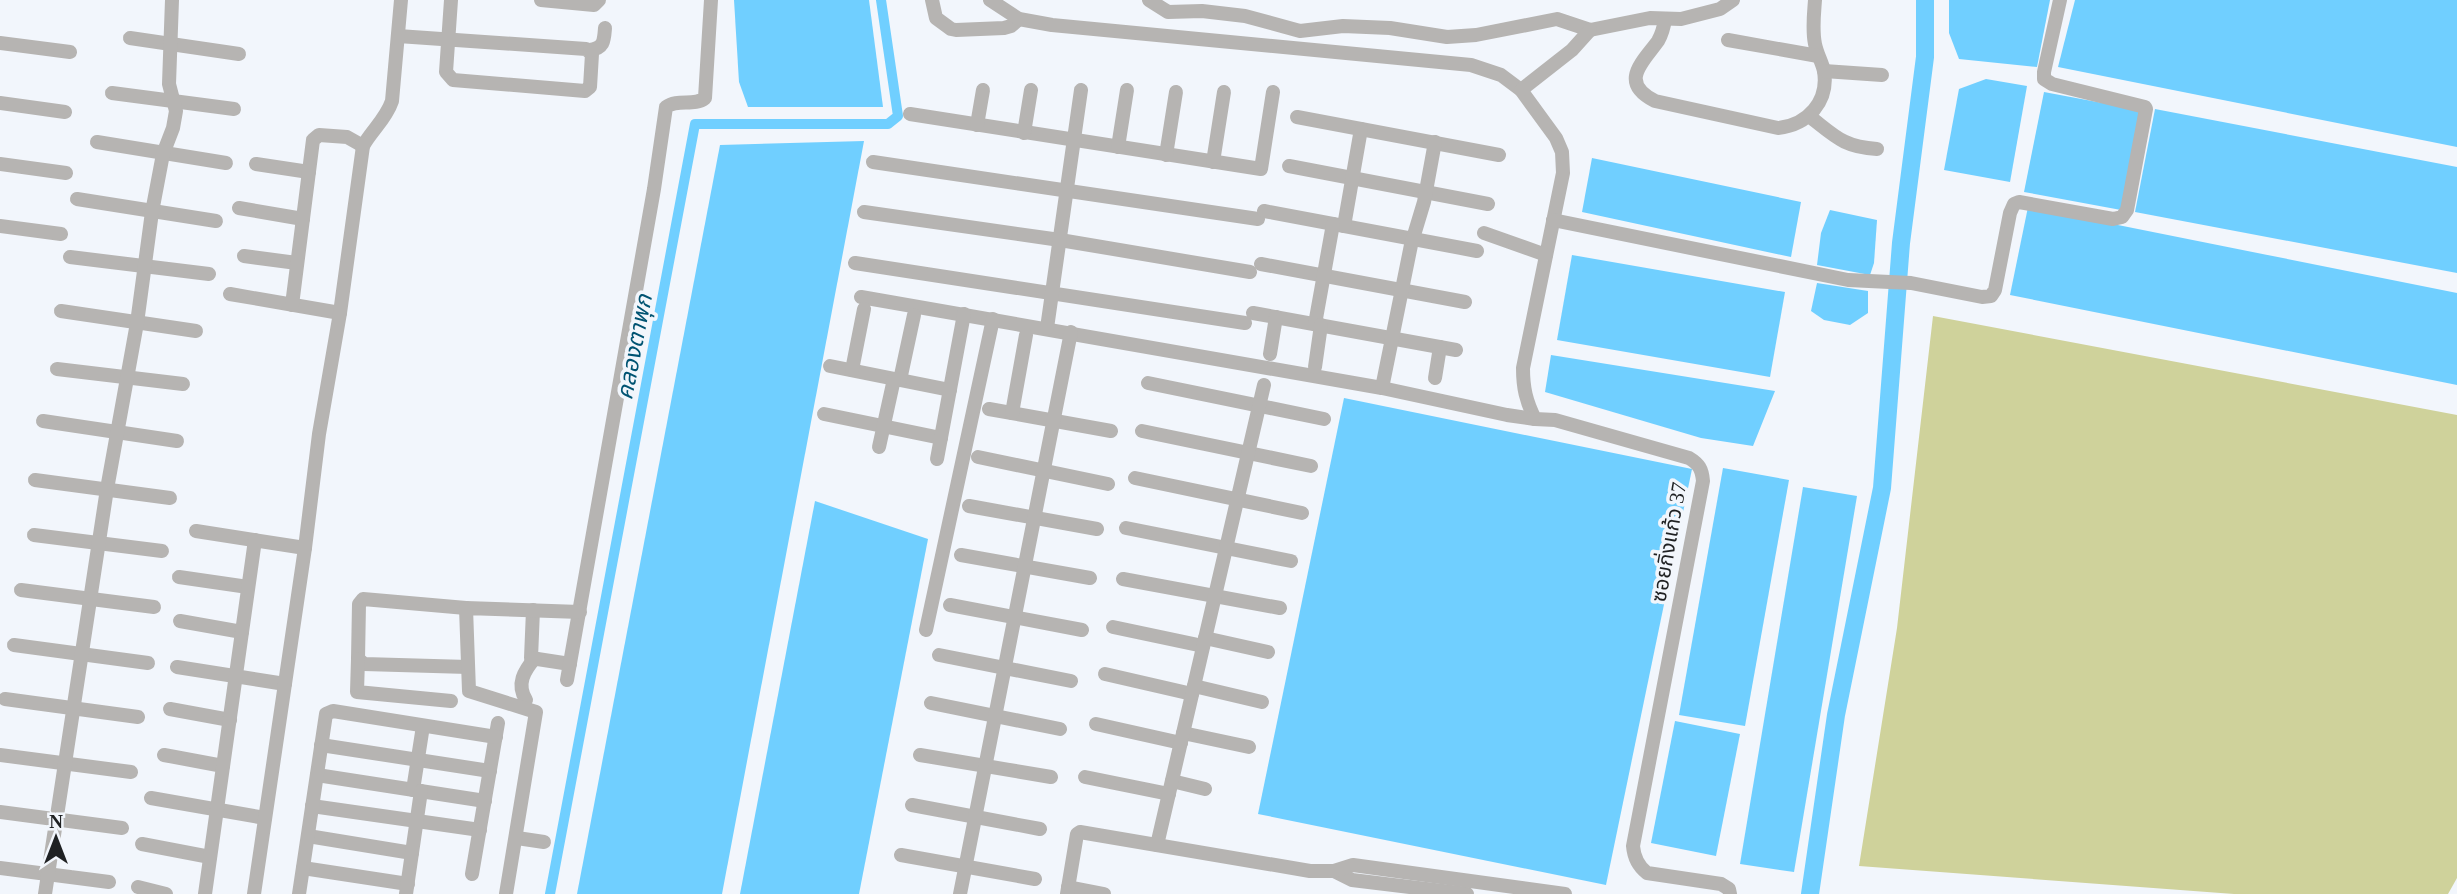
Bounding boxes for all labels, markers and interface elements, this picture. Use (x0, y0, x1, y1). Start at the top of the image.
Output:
water label: คลองตาพุก (612, 291, 658, 402)
street label: ซอยกิ่งแก้ว 37 (1645, 480, 1691, 604)
north arrow (21, 803, 91, 873)
text: N (49, 811, 63, 832)

